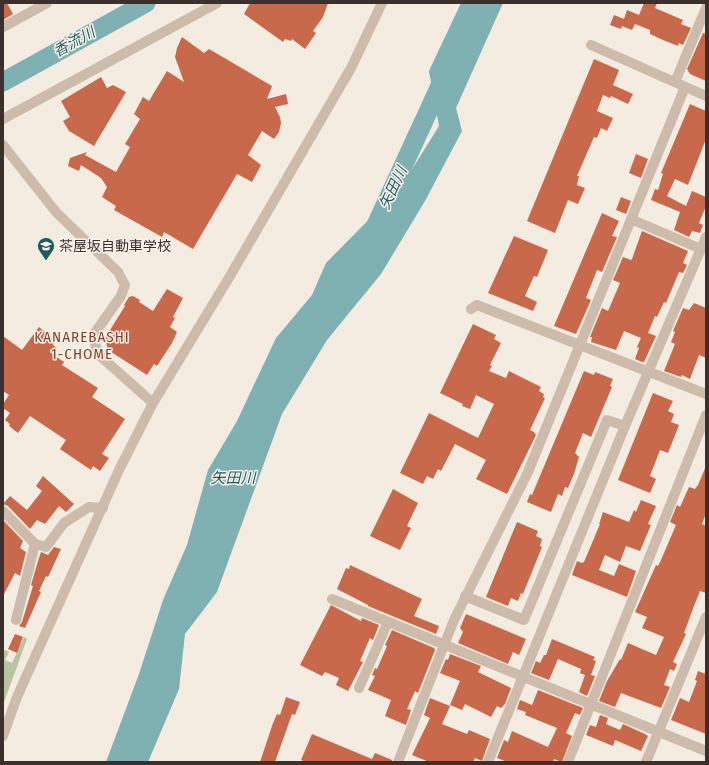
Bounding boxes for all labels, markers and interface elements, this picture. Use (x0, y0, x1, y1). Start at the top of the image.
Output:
water label: 香流川 (50, 22, 100, 61)
water label: 矢田川 (375, 162, 412, 212)
school or university icon: 茶屋坂自動車学校 (36, 236, 56, 261)
place label: 茶屋坂自動車学校 (59, 238, 171, 255)
district label: KANAREBASHI 1-CHOME (34, 328, 130, 363)
water label: 矢田川 (210, 469, 257, 487)

